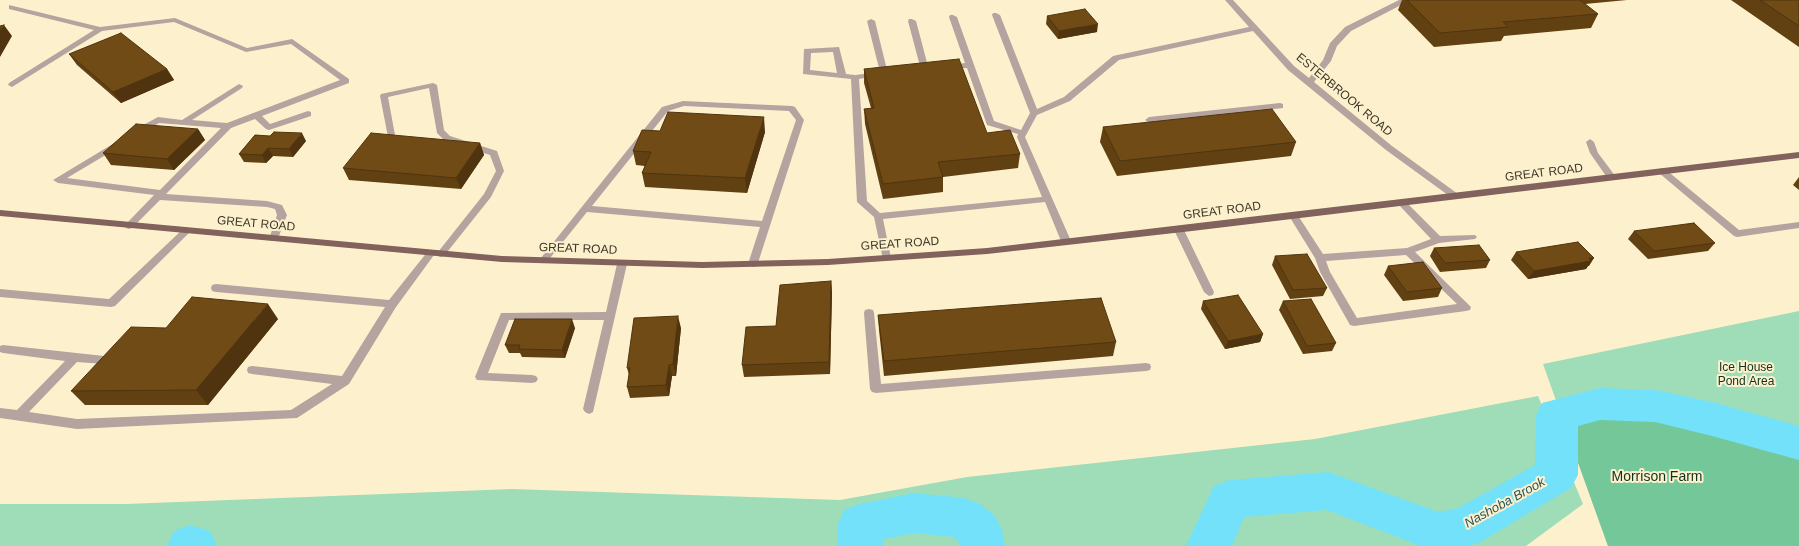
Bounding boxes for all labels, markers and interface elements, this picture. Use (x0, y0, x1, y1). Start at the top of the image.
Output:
street label: ESTERBROOK ROAD (1293, 50, 1395, 140)
street label: GREAT ROAD (1504, 161, 1584, 185)
street label: GREAT ROAD (1182, 199, 1262, 223)
street label: GREAT ROAD (216, 213, 296, 235)
street label: GREAT ROAD (860, 234, 940, 254)
street label: GREAT ROAD (539, 240, 617, 258)
park label: Ice House Pond Area (1718, 361, 1774, 389)
park label: Morrison Farm (1611, 469, 1703, 485)
water label: Nashoba Brook (1462, 474, 1548, 532)

